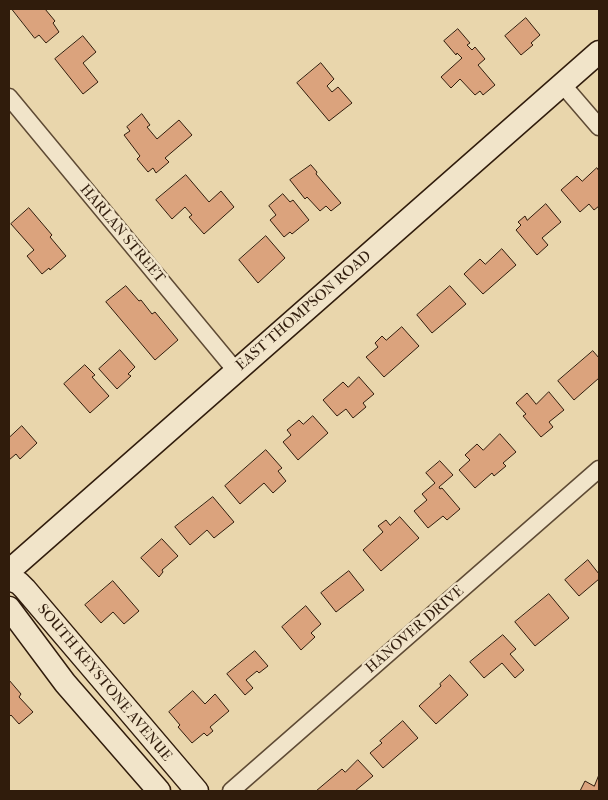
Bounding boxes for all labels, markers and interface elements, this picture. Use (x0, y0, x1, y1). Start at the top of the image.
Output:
street label: HARLAN STREET (76, 181, 168, 287)
street label: EAST THOMPSON ROAD (233, 247, 375, 375)
street label: HANOVER DRIVE (362, 582, 468, 678)
street label: SOUTH KEYSTONE AVENUE (33, 601, 175, 765)

